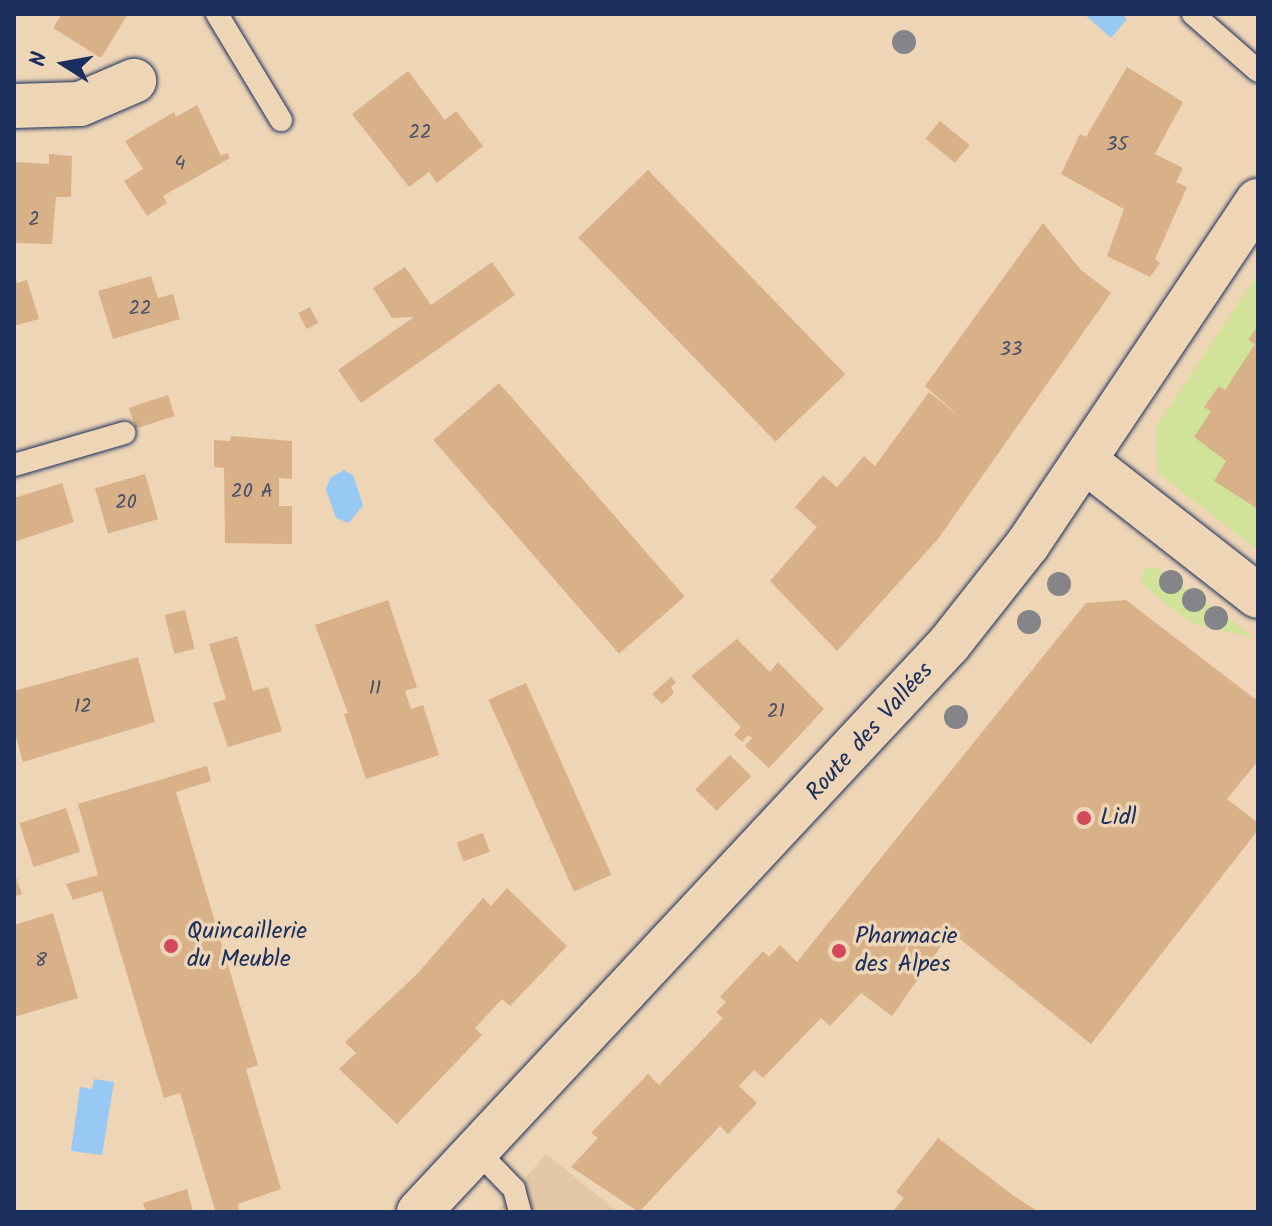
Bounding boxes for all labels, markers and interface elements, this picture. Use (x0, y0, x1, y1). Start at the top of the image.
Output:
north arrow (24, 24, 104, 104)
text: N (21, 49, 58, 69)
house number: 22 (408, 121, 432, 145)
house number: 35 (1106, 133, 1128, 157)
house number: 4 (174, 152, 186, 176)
house number: 2 (28, 208, 40, 232)
house number: 22 (128, 297, 152, 321)
house number: 33 (1000, 338, 1022, 362)
house number: 20 A (231, 480, 273, 504)
house number: 20 (115, 491, 137, 515)
street label: Route des Vallées (800, 657, 940, 807)
house number: 11 (369, 677, 381, 701)
house number: 12 (74, 695, 92, 719)
house number: 21 (767, 700, 785, 724)
place label: Lidl (1100, 804, 1137, 832)
marker: Lidl (1075, 809, 1093, 827)
place label: Quincaillerie du Meuble (187, 918, 307, 974)
place label: Pharmacie des Alpes (855, 923, 958, 979)
marker: Quincaillerie du Meuble (162, 937, 180, 955)
marker: Pharmacie des Alpes (830, 942, 848, 960)
house number: 8 (35, 949, 47, 973)

